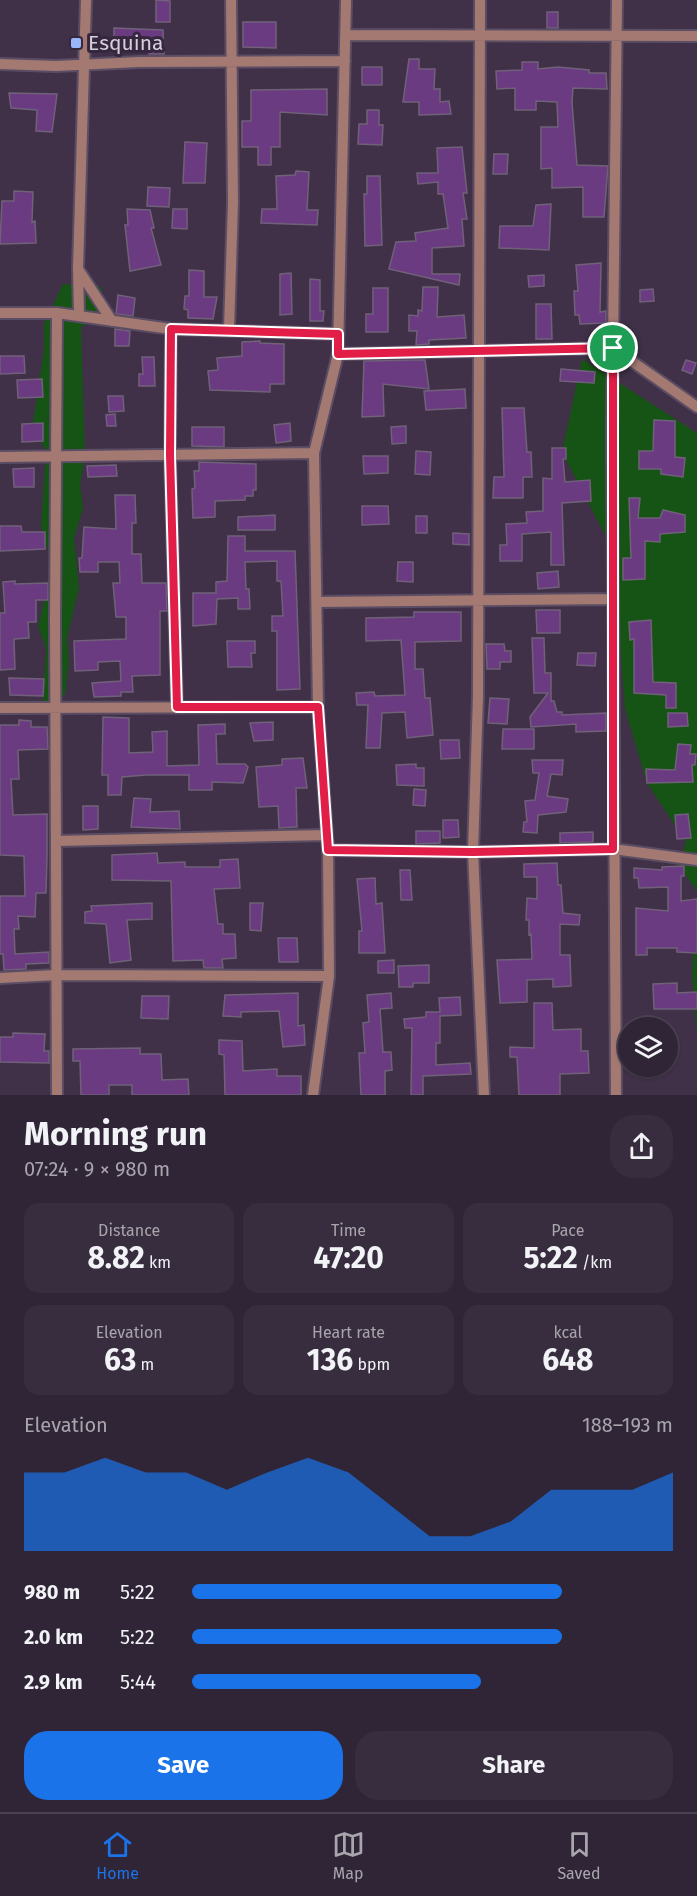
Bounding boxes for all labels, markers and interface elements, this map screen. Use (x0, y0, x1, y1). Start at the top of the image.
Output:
place label: Esquina (88, 30, 163, 56)
marker: Esquina (69, 36, 83, 50)
pin (587, 322, 638, 373)
icon: arrive (596, 331, 629, 364)
map controls (618, 1017, 678, 1077)
button: layers (618, 1017, 678, 1077)
text: Morning run (24, 1114, 207, 1154)
button: share (610, 1115, 673, 1178)
text: 07:24 · 9 × 980 m (24, 1157, 170, 1181)
text: Distance (98, 1221, 160, 1240)
text: Time (331, 1221, 366, 1240)
text: Pace (551, 1221, 584, 1240)
text: 8.82 (87, 1240, 145, 1276)
text: 47:20 (313, 1240, 384, 1276)
text: 5:22 (523, 1240, 578, 1276)
text: km (145, 1253, 171, 1272)
text: /km (578, 1253, 612, 1272)
text: Elevation (96, 1323, 163, 1342)
text: Heart rate (312, 1323, 385, 1342)
text: kcal (553, 1323, 582, 1342)
text: 63 (104, 1342, 136, 1378)
text: 136 (307, 1342, 353, 1378)
text: 648 (542, 1342, 593, 1378)
text: m (136, 1355, 154, 1374)
text: bpm (353, 1355, 390, 1374)
text: Elevation (24, 1413, 108, 1437)
text: 188–193 m (582, 1413, 673, 1437)
text: 980 m (24, 1580, 80, 1604)
text: 5:22 (120, 1580, 155, 1604)
text: 2.0 km (24, 1625, 83, 1649)
text: 5:22 (120, 1625, 155, 1649)
text: 2.9 km (24, 1670, 83, 1694)
text: 5:44 (120, 1670, 156, 1694)
button: Save (24, 1731, 343, 1800)
button: Share (355, 1731, 673, 1800)
tab: Home (96, 1828, 139, 1883)
tab: Map (332, 1828, 365, 1883)
tab: Saved (557, 1828, 601, 1883)

